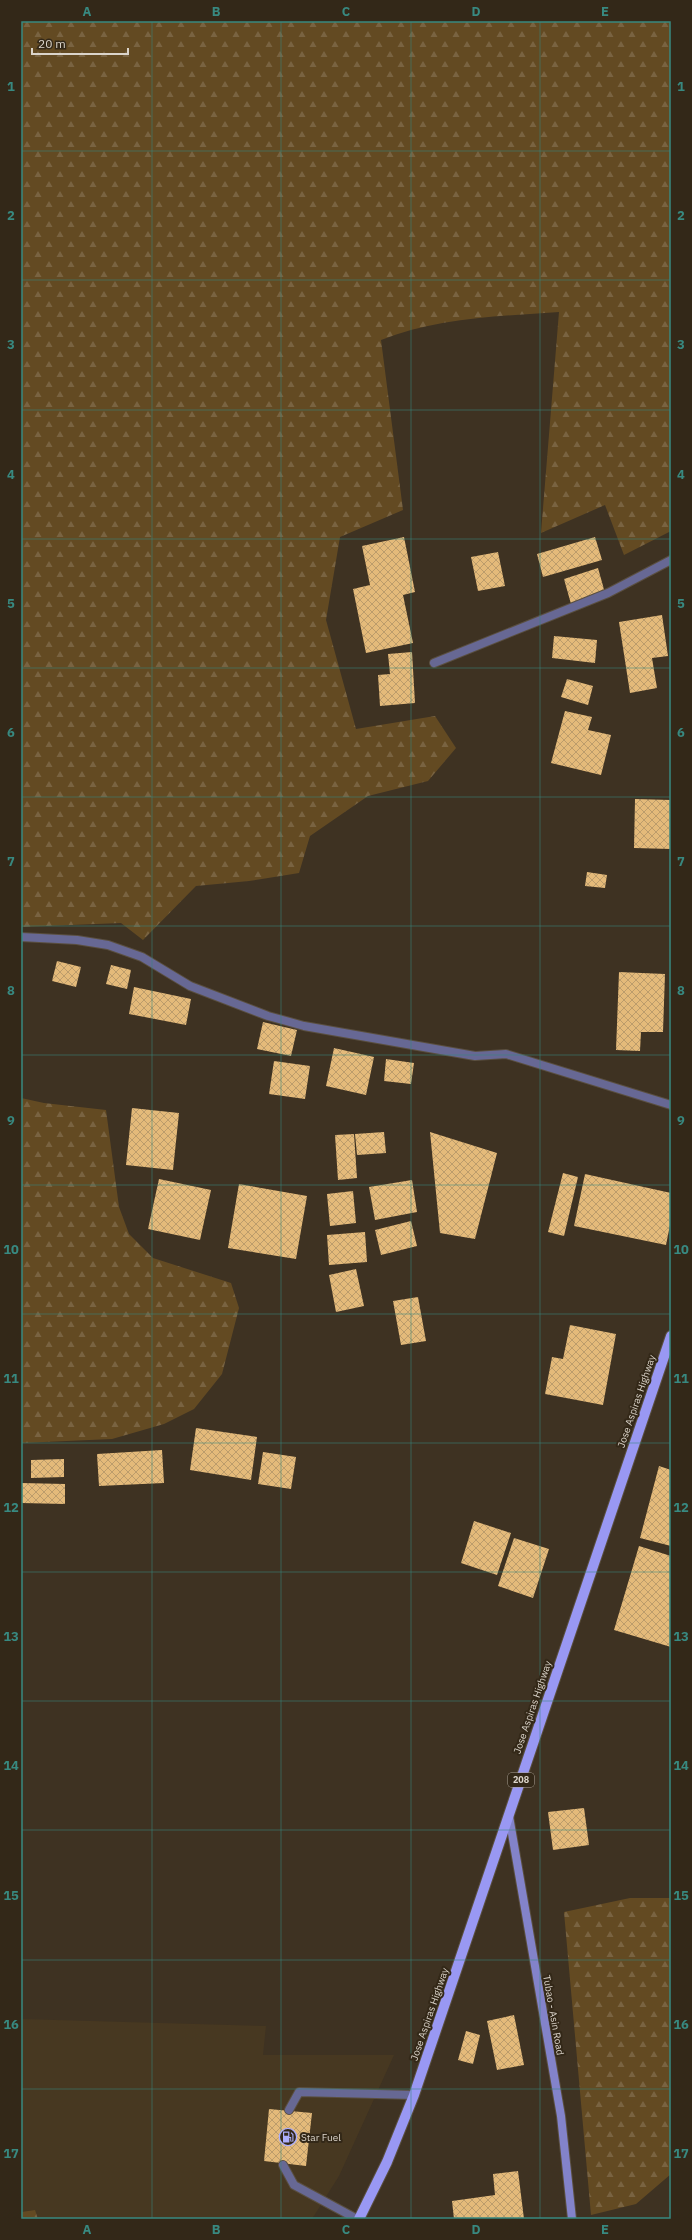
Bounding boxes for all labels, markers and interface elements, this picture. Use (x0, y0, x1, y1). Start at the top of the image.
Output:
text: A (83, 3, 92, 20)
text: B (212, 3, 221, 20)
text: C (342, 3, 351, 20)
text: D (471, 3, 481, 20)
text: E (601, 3, 609, 20)
scale bar (32, 30, 128, 56)
text: 20 m (38, 36, 66, 51)
text: 1 (7, 78, 15, 95)
text: 1 (677, 78, 685, 95)
text: 2 (7, 207, 15, 224)
text: 2 (677, 207, 685, 224)
text: 3 (7, 336, 15, 353)
text: 3 (677, 336, 685, 353)
text: 4 (7, 466, 15, 483)
text: 4 (677, 466, 685, 483)
text: 5 (7, 595, 15, 612)
text: 5 (677, 595, 685, 612)
text: 6 (7, 724, 15, 741)
text: 6 (677, 724, 685, 741)
text: 7 (7, 853, 15, 870)
text: 7 (677, 853, 685, 870)
text: 8 (7, 982, 15, 999)
text: 8 (677, 982, 685, 999)
text: 9 (7, 1112, 15, 1129)
text: 9 (677, 1112, 685, 1129)
text: 10 (3, 1241, 19, 1258)
text: 10 (673, 1241, 689, 1258)
street label: Jose Aspiras Highway (614, 1353, 659, 1449)
text: 11 (3, 1370, 19, 1387)
text: 11 (673, 1370, 689, 1387)
text: 12 (3, 1499, 19, 1516)
text: 12 (673, 1499, 689, 1516)
text: 13 (3, 1628, 19, 1645)
text: 13 (673, 1628, 689, 1645)
street label: Jose Aspiras Highway (510, 1659, 555, 1755)
text: 14 (3, 1757, 19, 1774)
text: 14 (673, 1757, 689, 1774)
road number: 208 (508, 1773, 534, 1787)
text: 15 (3, 1887, 19, 1904)
text: 15 (673, 1887, 689, 1904)
street label: Jose Aspiras Highway (407, 1966, 452, 2062)
street label: Tubao - Asin Road (540, 1974, 567, 2056)
text: 16 (3, 2016, 19, 2033)
text: 16 (673, 2016, 689, 2033)
fuel station icon: Star Fuel (278, 2127, 298, 2147)
place label: Star Fuel (301, 2131, 341, 2144)
text: 17 (3, 2145, 19, 2162)
text: 17 (673, 2145, 689, 2162)
text: A (83, 2221, 92, 2238)
text: B (212, 2221, 221, 2238)
text: C (342, 2221, 351, 2238)
text: D (471, 2221, 481, 2238)
text: E (601, 2221, 609, 2238)

